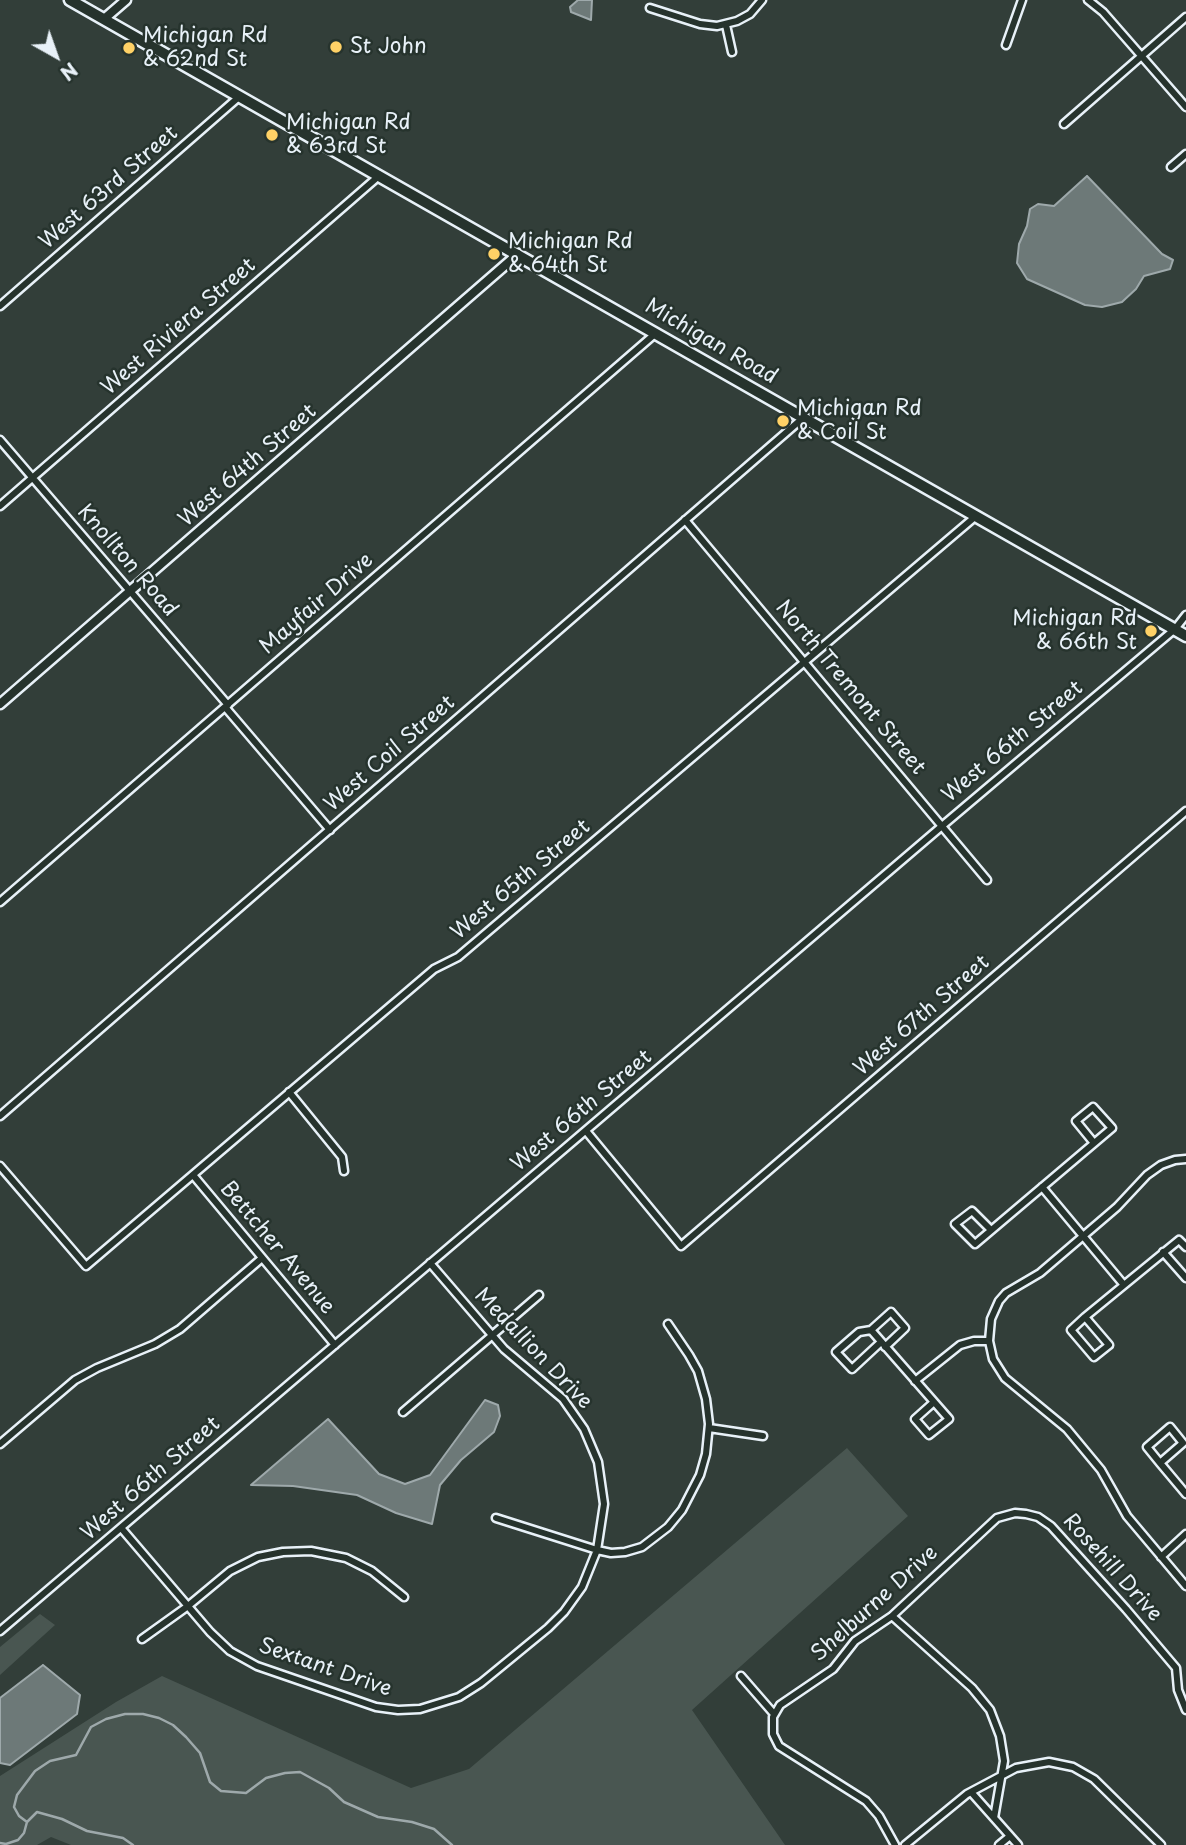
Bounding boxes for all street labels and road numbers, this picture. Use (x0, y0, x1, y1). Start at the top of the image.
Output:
street label: West 63rd Street (35, 121, 183, 255)
street label: West Riviera Street (97, 253, 261, 401)
street label: Michigan Road (640, 294, 782, 390)
street label: West 64th Street (174, 399, 322, 533)
street label: Knollton Road (72, 500, 182, 622)
street label: Mayfair Drive (255, 548, 379, 660)
street label: North Tremont Street (770, 596, 930, 780)
street label: West 66th Street (938, 676, 1088, 808)
street label: West Coil Street (320, 691, 460, 817)
street label: West 65th Street (446, 815, 596, 945)
street label: West 67th Street (849, 950, 995, 1082)
street label: West 66th Street (507, 1045, 657, 1177)
street label: Bettcher Avenue (214, 1177, 340, 1319)
street label: Medallion Drive (469, 1283, 597, 1415)
street label: West 66th Street (76, 1412, 226, 1546)
street label: Rosehill Drive (1057, 1509, 1167, 1627)
street label: Shelburne Drive (807, 1541, 943, 1667)
street label: Sextant Drive (255, 1633, 395, 1703)

